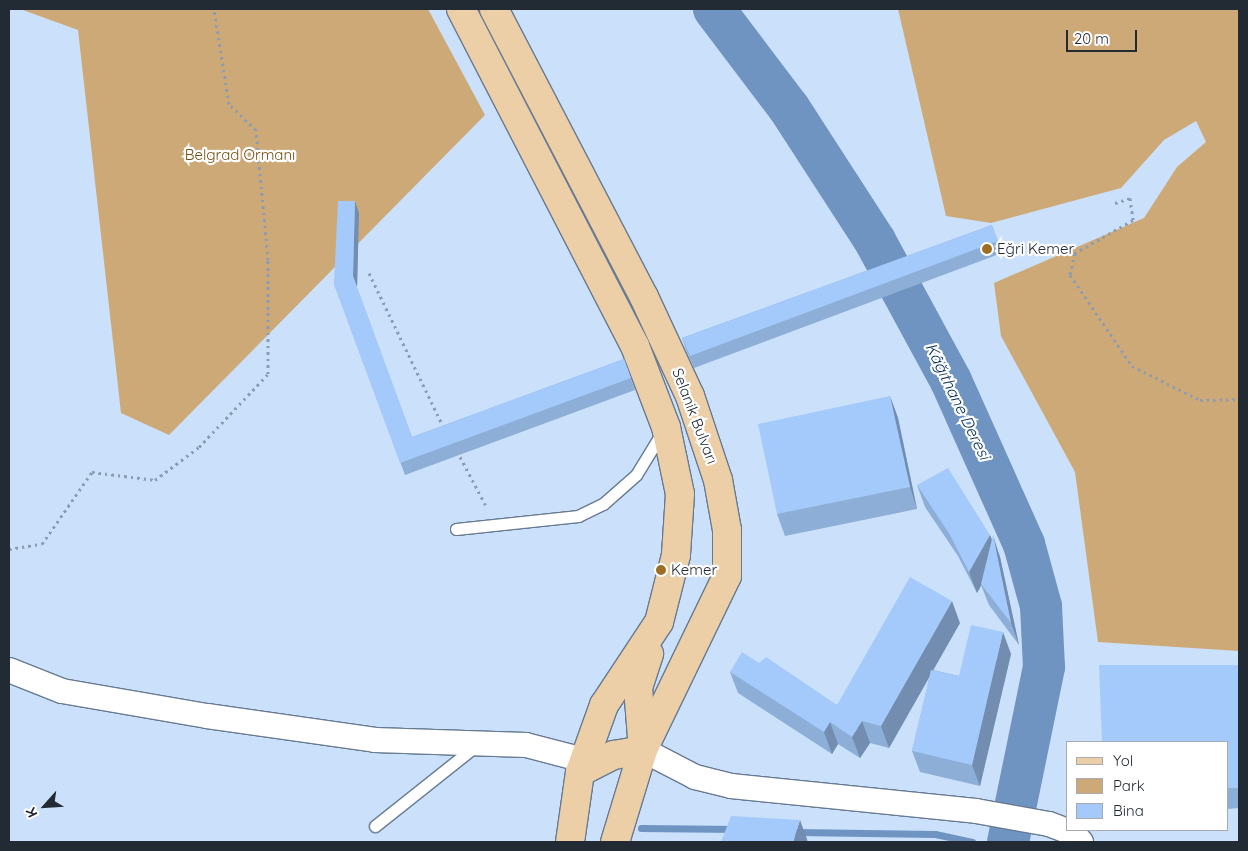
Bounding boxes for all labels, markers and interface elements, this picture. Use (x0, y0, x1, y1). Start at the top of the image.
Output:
scale bar (1068, 20, 1139, 52)
text: 20 m (1074, 29, 1109, 48)
park label: Belgrad Ormanı (185, 146, 295, 164)
place label: Eğri Kemer (997, 240, 1074, 258)
marker: Eğri Kemer (981, 243, 993, 255)
water label: Kâğıthane Deresi (921, 340, 995, 462)
street label: Selanik Bulvarı (669, 366, 721, 466)
place label: Kemer (671, 561, 717, 579)
marker: Kemer (655, 564, 667, 576)
legend (1066, 741, 1228, 831)
text: Yol (1113, 751, 1133, 770)
text: Park (1113, 776, 1145, 795)
north arrow (20, 781, 70, 831)
text: Bina (1113, 801, 1144, 820)
text: K (21, 805, 42, 821)

